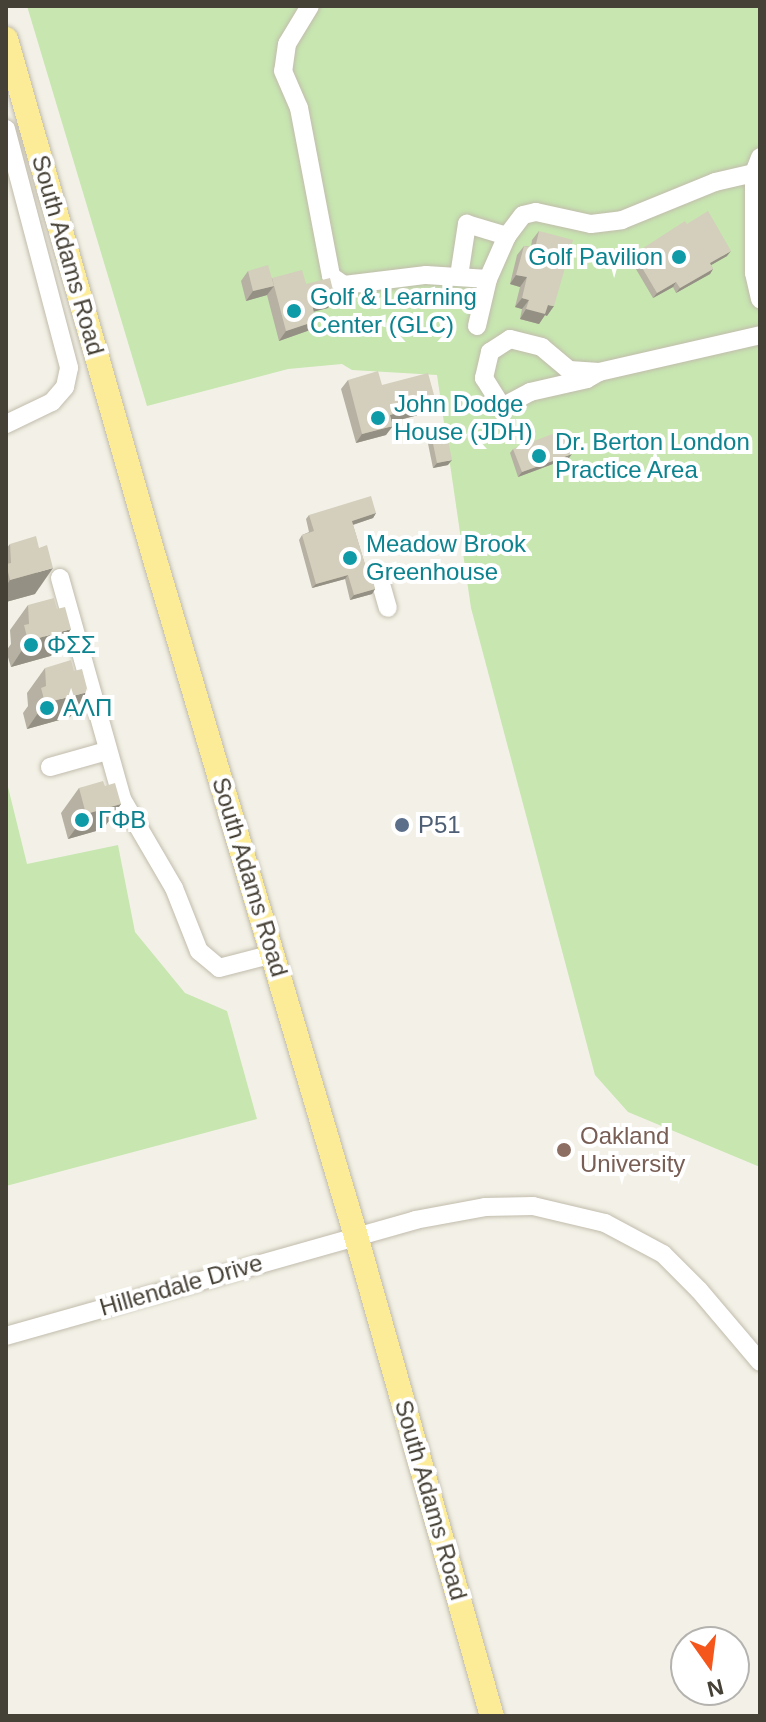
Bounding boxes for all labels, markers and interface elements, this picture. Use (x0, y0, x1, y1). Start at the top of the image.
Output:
street label: South Adams Road (25, 151, 111, 359)
place label: Golf Pavilion (528, 243, 663, 271)
marker: Golf Pavilion (670, 248, 688, 266)
place label: Golf & Learning Center (GLC) (310, 283, 477, 339)
marker: Golf & Learning Center (GLC) (285, 302, 303, 320)
place label: John Dodge House (JDH) (394, 390, 533, 446)
marker: John Dodge House (JDH) (369, 409, 387, 427)
place label: Dr. Berton London Practice Area (555, 428, 750, 484)
marker: Dr. Berton London Practice Area (530, 447, 548, 465)
place label: Meadow Brook Greenhouse (366, 530, 526, 586)
marker: Meadow Brook Greenhouse (341, 549, 359, 567)
place label: ΦΣΣ (47, 631, 96, 659)
marker: ΦΣΣ (22, 636, 40, 654)
place label: AΛΠ (63, 694, 112, 722)
marker: AΛΠ (38, 699, 56, 717)
street label: South Adams Road (206, 773, 294, 981)
place label: ΓΦB (98, 806, 146, 834)
marker: ΓΦB (73, 811, 91, 829)
place label: P51 (418, 811, 461, 839)
marker: P51 (393, 816, 411, 834)
place label: Oakland University (580, 1122, 685, 1178)
marker: Oakland University (555, 1141, 573, 1159)
street label: Hillendale Drive (96, 1248, 266, 1322)
street label: South Adams Road (388, 1396, 474, 1604)
north arrow (670, 1626, 750, 1706)
text: N (705, 1674, 726, 1702)

